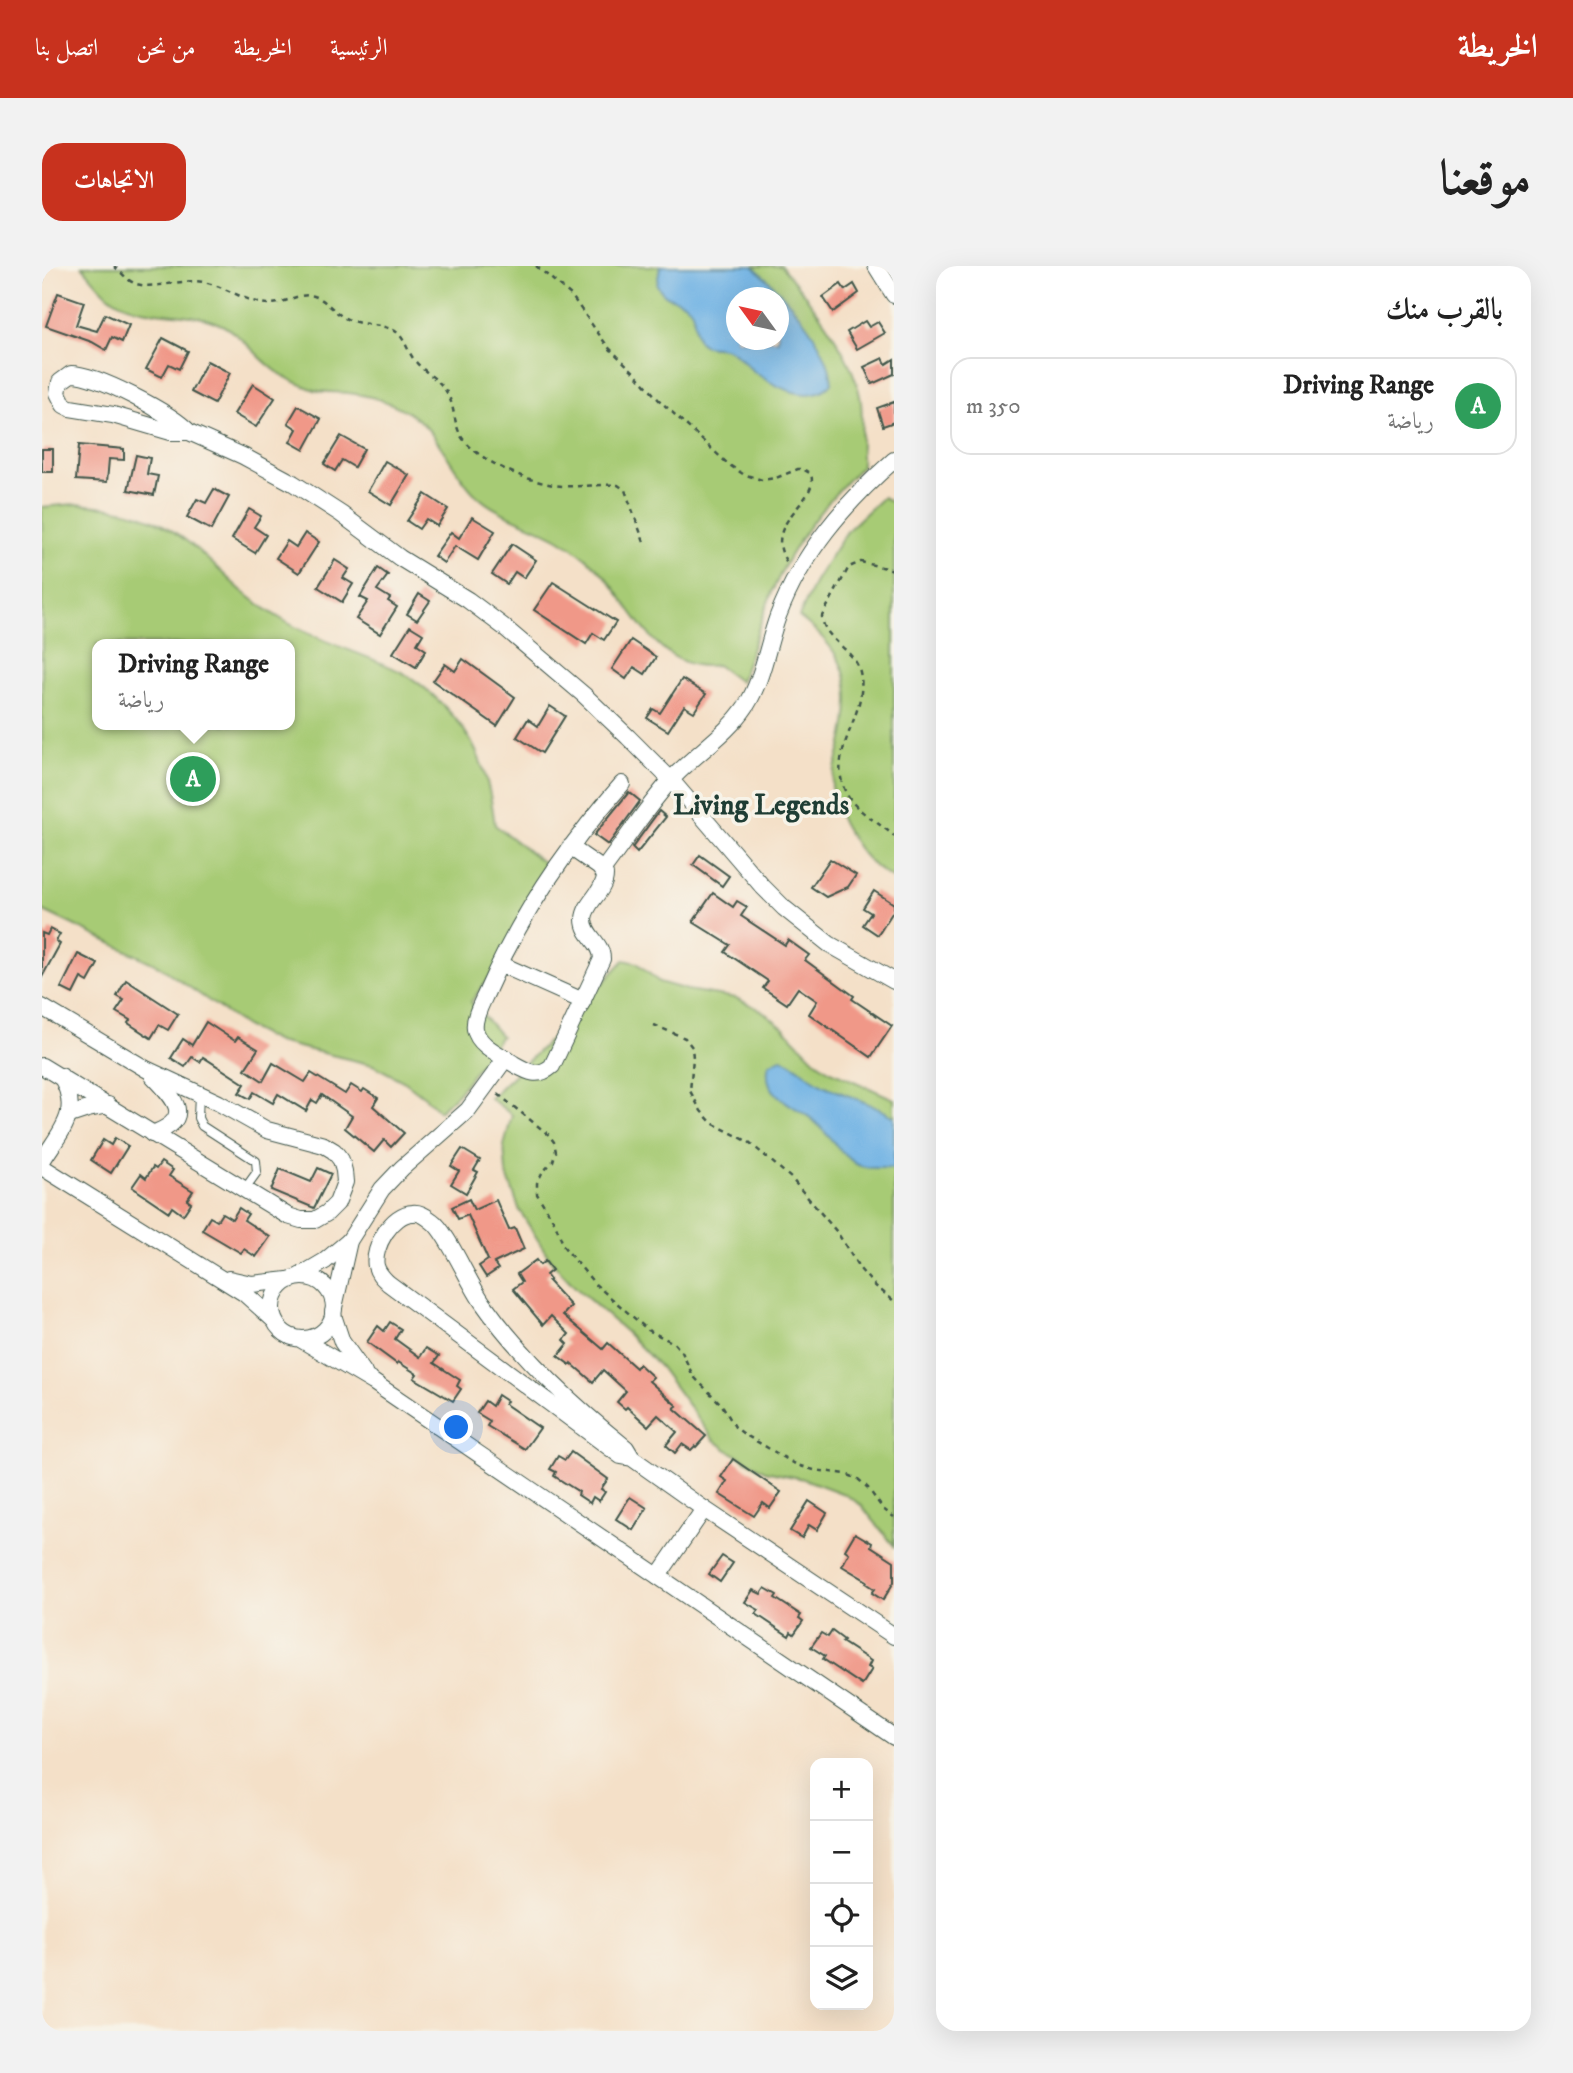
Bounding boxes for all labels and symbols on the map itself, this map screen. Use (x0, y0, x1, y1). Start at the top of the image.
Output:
north arrow (726, 287, 789, 350)
pin: A (170, 753, 216, 805)
district label: Living Legends (673, 788, 850, 823)
your location (439, 1410, 473, 1444)

